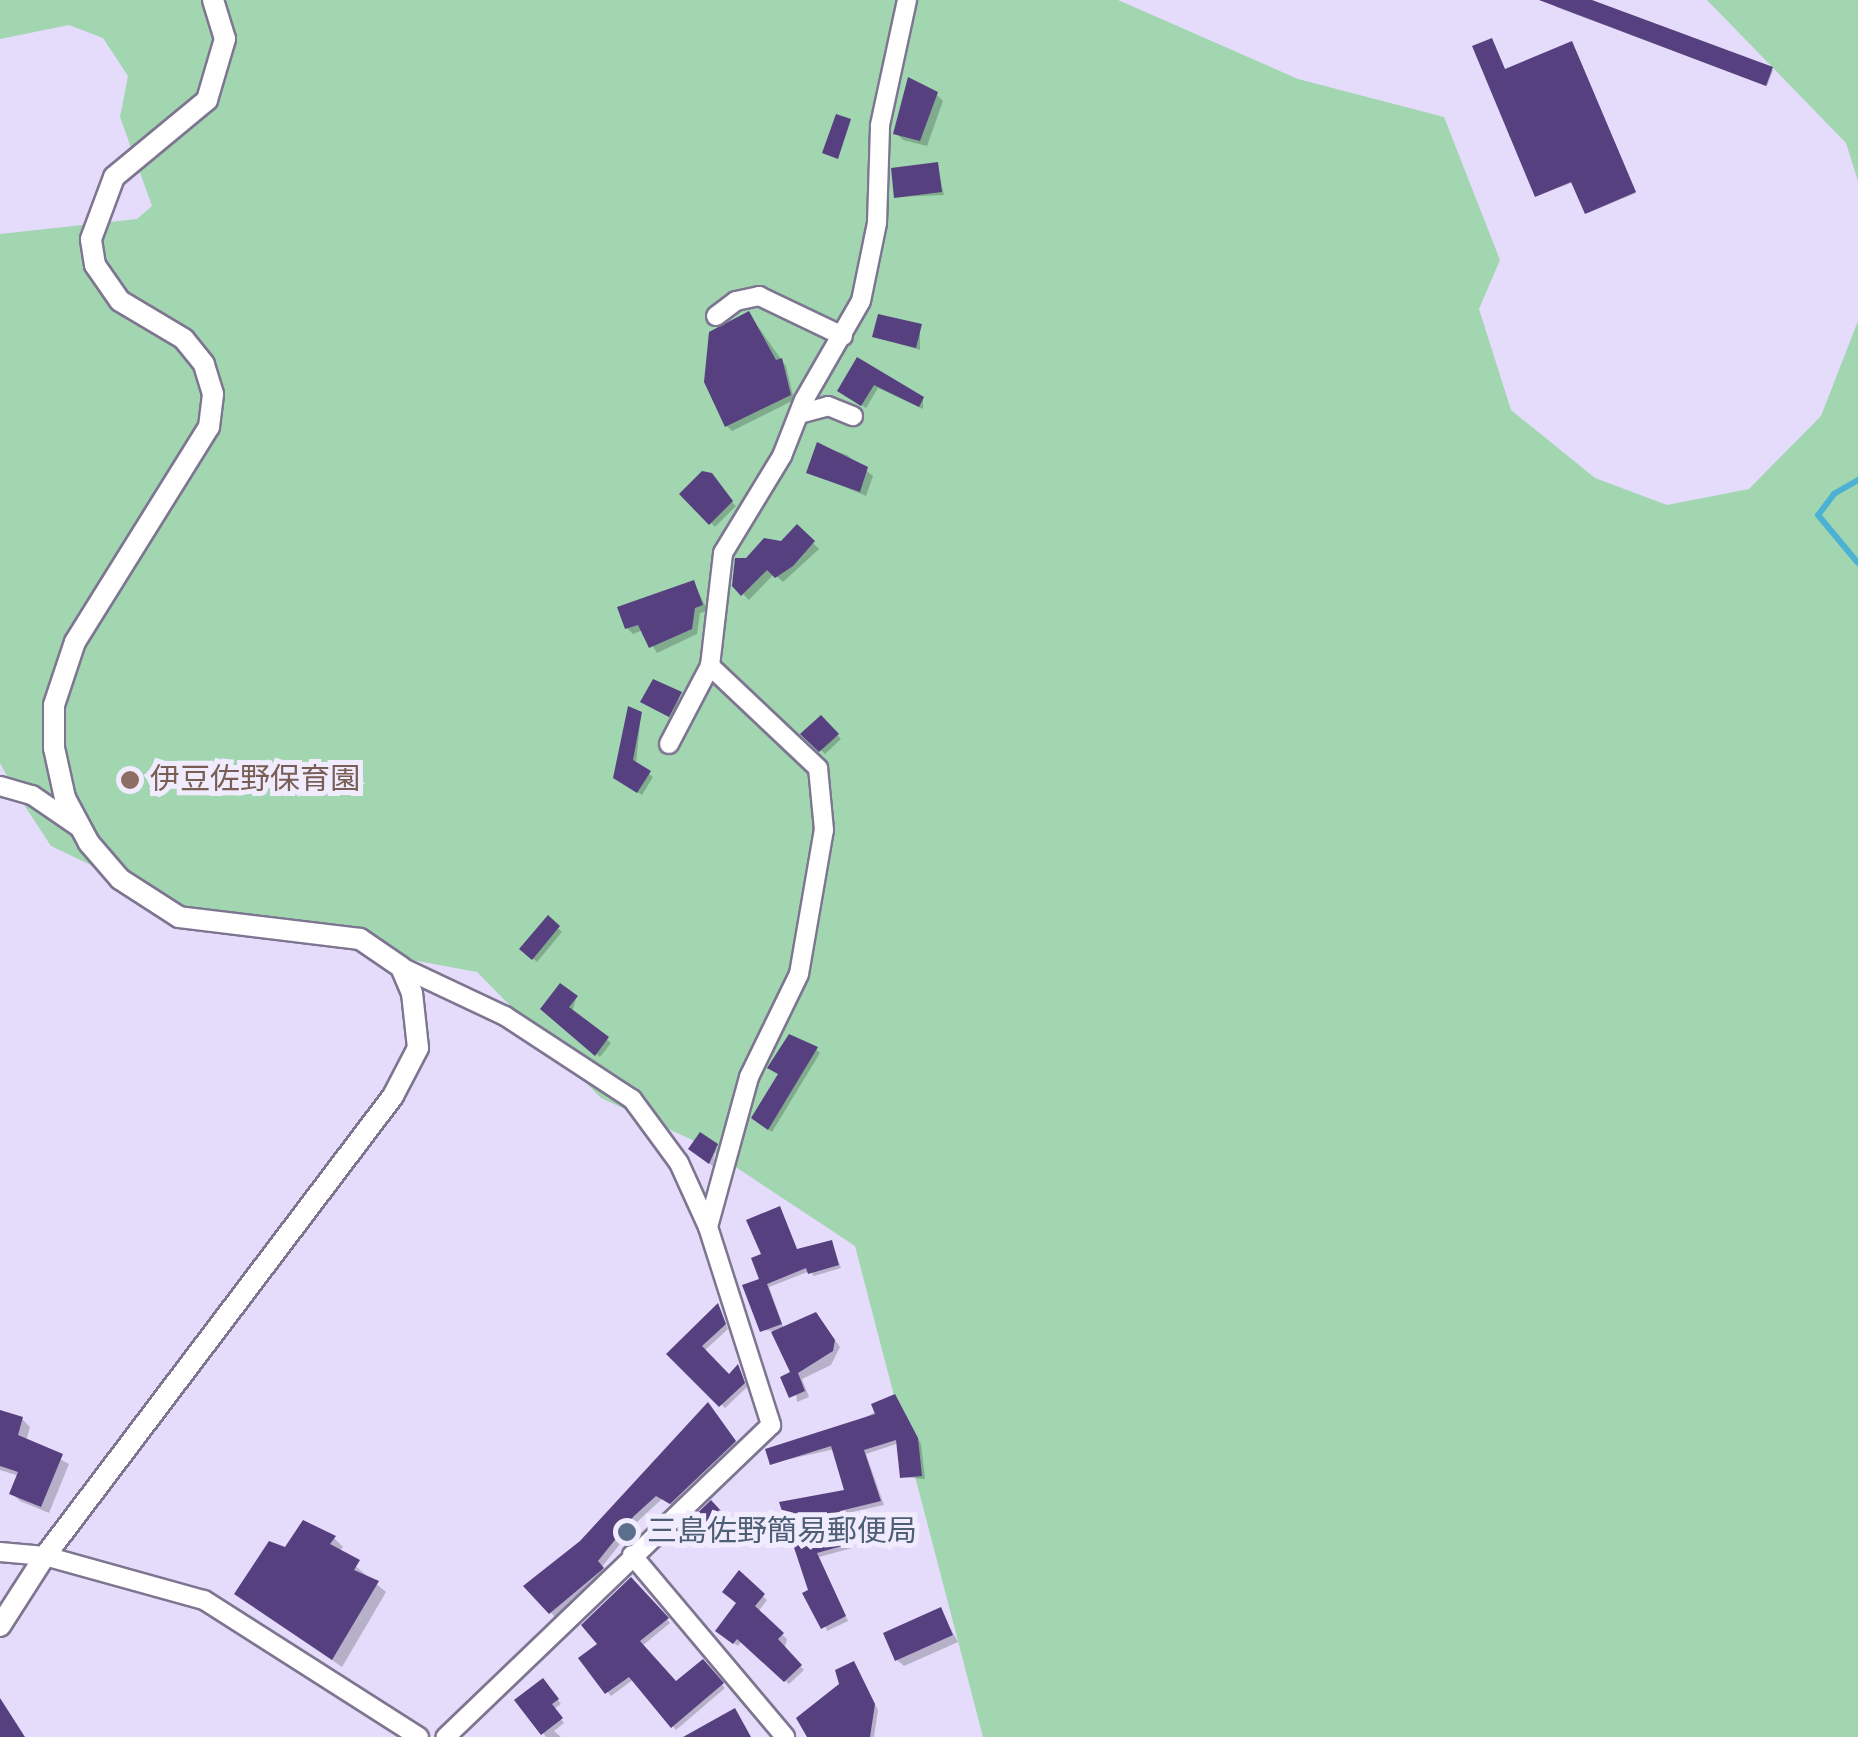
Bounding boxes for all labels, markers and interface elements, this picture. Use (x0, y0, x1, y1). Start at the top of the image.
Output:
place label: 伊豆佐野保育園 (150, 762, 360, 798)
marker: 伊豆佐野保育園 (119, 769, 141, 791)
place label: 三島佐野簡易郵便局 (647, 1514, 917, 1550)
marker: 三島佐野簡易郵便局 (616, 1521, 638, 1543)

